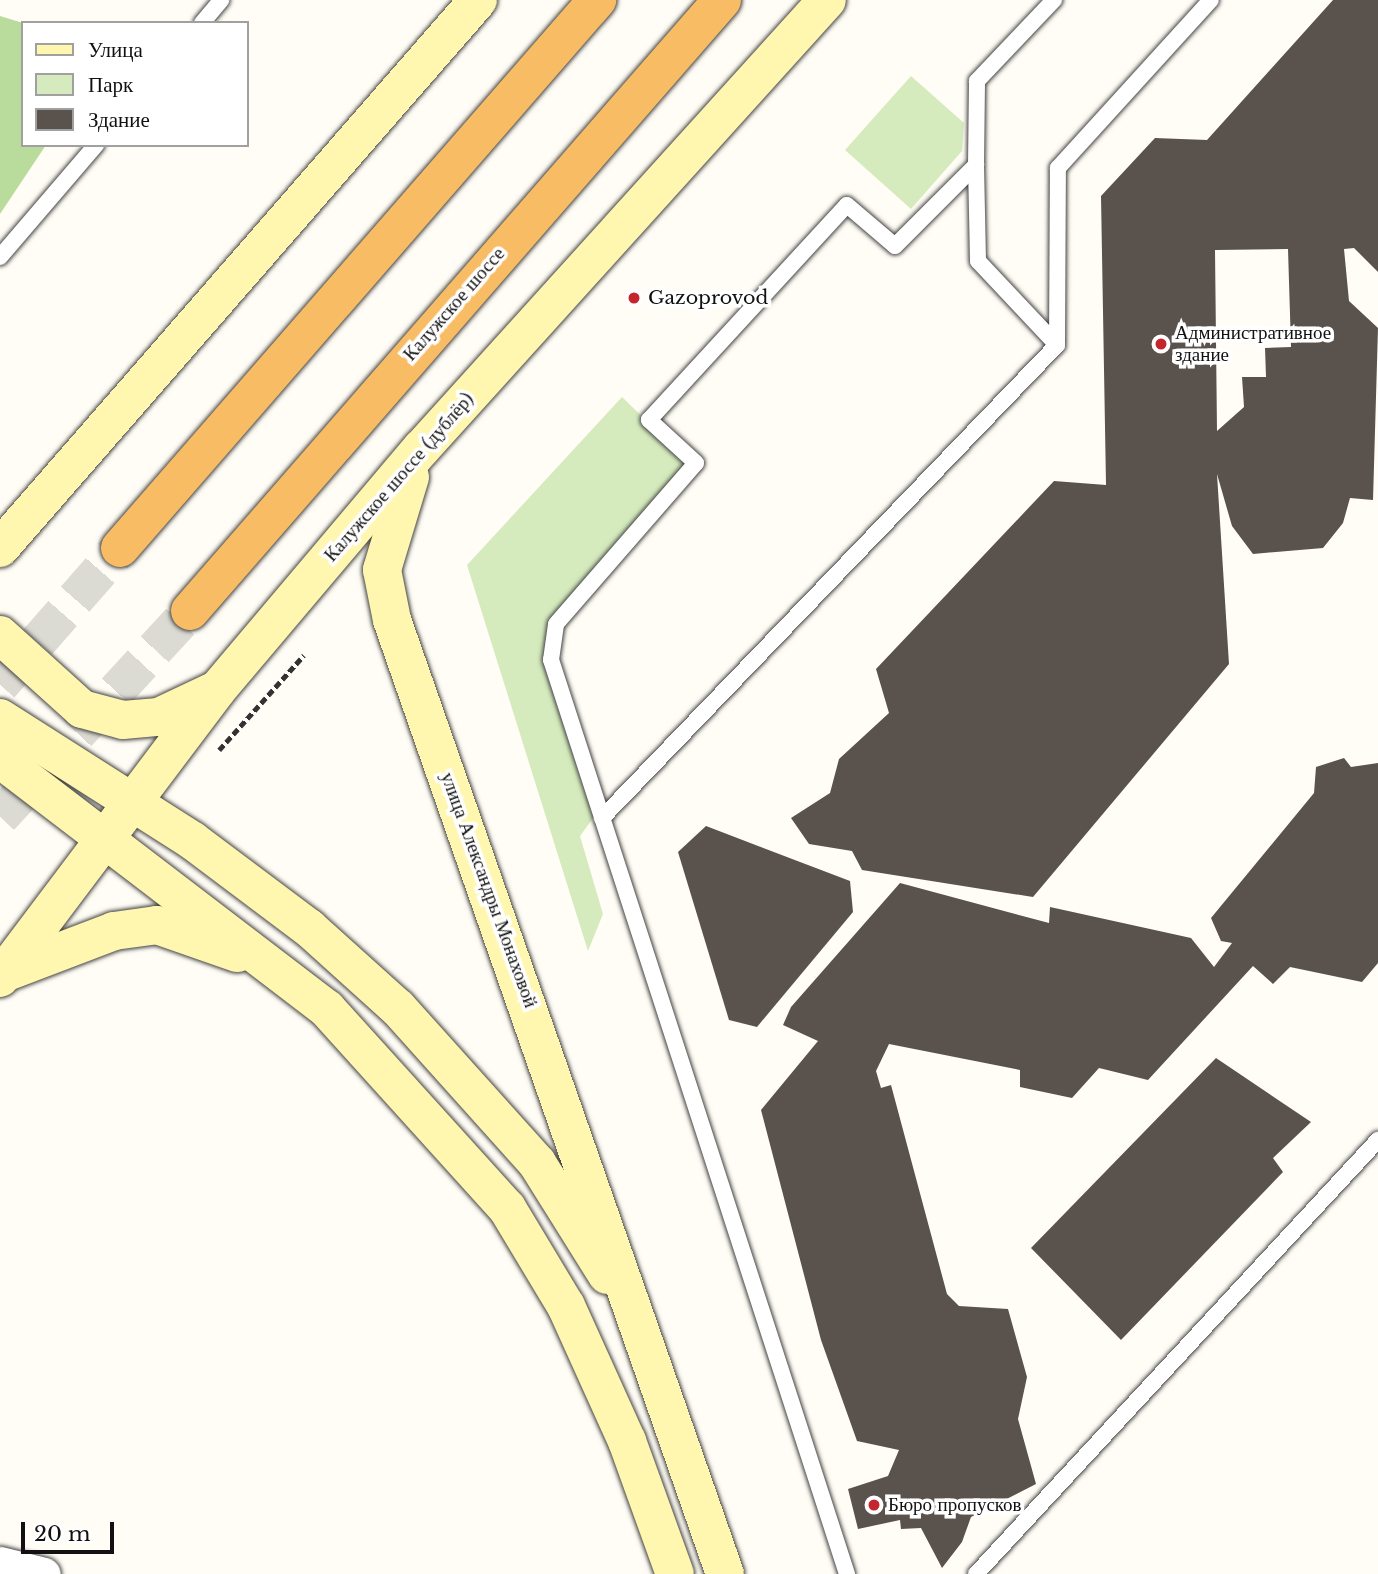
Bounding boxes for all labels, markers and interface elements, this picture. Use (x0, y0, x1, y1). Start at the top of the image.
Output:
legend (21, 21, 248, 147)
text: Улица (88, 37, 143, 63)
text: Парк (88, 72, 133, 98)
text: Здание (88, 107, 150, 133)
street label: Калужское шоссе (398, 243, 510, 365)
place label: Gazoprovod (648, 287, 768, 309)
marker: Gazoprovod (626, 290, 642, 306)
place label: Административное здание (1175, 322, 1331, 366)
marker: Административное здание (1153, 336, 1169, 352)
street label: Калужское шоссе (дублёр) (319, 388, 479, 566)
street label: улица Александры Монаховой (436, 769, 542, 1011)
place label: Бюро пропусков (888, 1494, 1022, 1516)
marker: Бюро пропусков (866, 1497, 882, 1513)
scale bar (24, 1508, 117, 1552)
text: 20 m (34, 1521, 91, 1547)

